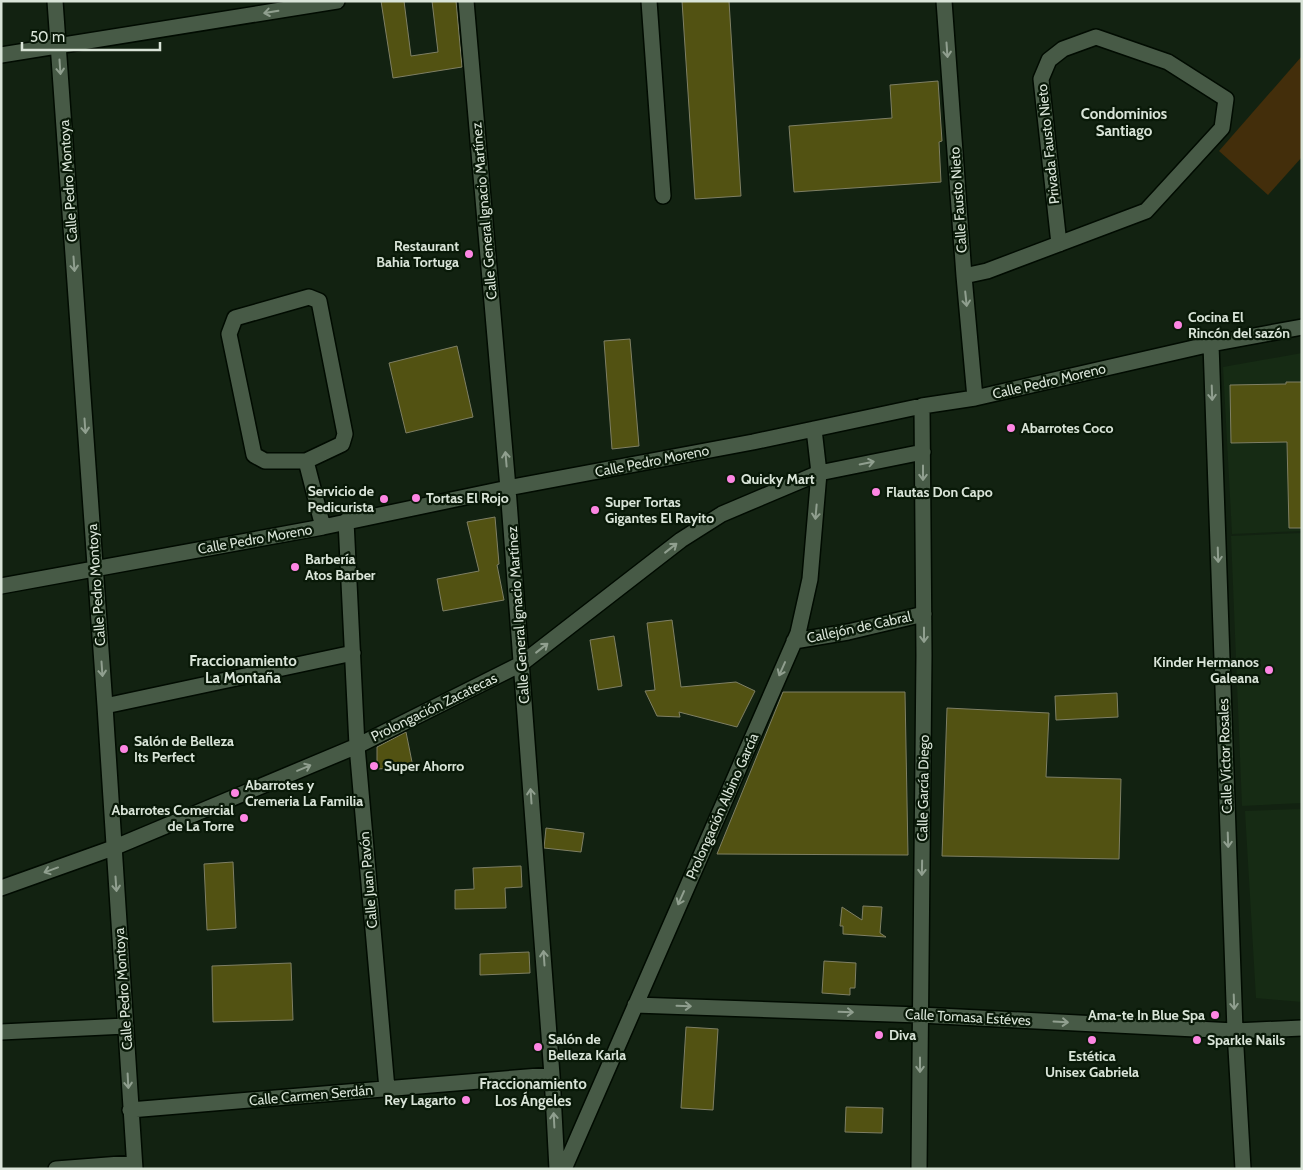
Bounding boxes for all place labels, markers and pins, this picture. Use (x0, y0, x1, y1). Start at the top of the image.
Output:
place label: Restaurant Bahia Tortuga (376, 237, 459, 271)
marker: Restaurant Bahia Tortuga (463, 248, 475, 260)
place label: Cocina El Rincón del sazón (1188, 308, 1290, 342)
marker: Cocina El Rincón del sazón (1172, 319, 1184, 331)
place label: Abarrotes Coco (1021, 419, 1114, 437)
marker: Abarrotes Coco (1005, 422, 1017, 434)
place label: Quicky Mart (741, 470, 815, 488)
marker: Quicky Mart (725, 473, 737, 485)
place label: Servicio de Pedicurista (307, 482, 374, 516)
place label: Flautas Don Capo (886, 483, 993, 501)
marker: Flautas Don Capo (870, 486, 882, 498)
place label: Tortas El Rojo (426, 489, 509, 507)
marker: Tortas El Rojo (410, 492, 422, 504)
marker: Servicio de Pedicurista (378, 493, 390, 505)
place label: Super Tortas Gigantes El Rayito (605, 493, 714, 527)
marker: Super Tortas Gigantes El Rayito (589, 504, 601, 516)
place label: Barbería Atos Barber (305, 550, 376, 584)
marker: Barbería Atos Barber (289, 561, 301, 573)
place label: Kinder Hermanos Galeana (1153, 653, 1259, 687)
marker: Kinder Hermanos Galeana (1263, 664, 1275, 676)
place label: Salón de Belleza Its Perfect (134, 732, 234, 766)
marker: Salón de Belleza Its Perfect (118, 743, 130, 755)
place label: Super Ahorro (384, 757, 464, 775)
marker: Super Ahorro (368, 760, 380, 772)
place label: Abarrotes y Cremeria La Familia (245, 776, 363, 810)
marker: Abarrotes y Cremeria La Familia (229, 787, 241, 799)
place label: Abarrotes Comercial de La Torre (112, 801, 234, 835)
marker: Abarrotes Comercial de La Torre (238, 812, 250, 824)
place label: Ama-te In Blue Spa (1088, 1006, 1205, 1024)
marker: Ama-te In Blue Spa (1209, 1009, 1221, 1021)
place label: Diva (889, 1026, 916, 1044)
marker: Diva (873, 1029, 885, 1041)
place label: Salón de Belleza Karla (548, 1030, 626, 1064)
place label: Sparkle Nails (1207, 1031, 1285, 1049)
marker: Estética Unisex Gabriela (1086, 1034, 1098, 1046)
marker: Sparkle Nails (1191, 1034, 1203, 1046)
marker: Salón de Belleza Karla (532, 1041, 544, 1053)
place label: Estética Unisex Gabriela (1045, 1047, 1139, 1081)
place label: Rey Lagarto (384, 1091, 456, 1109)
marker: Rey Lagarto (460, 1094, 472, 1106)

